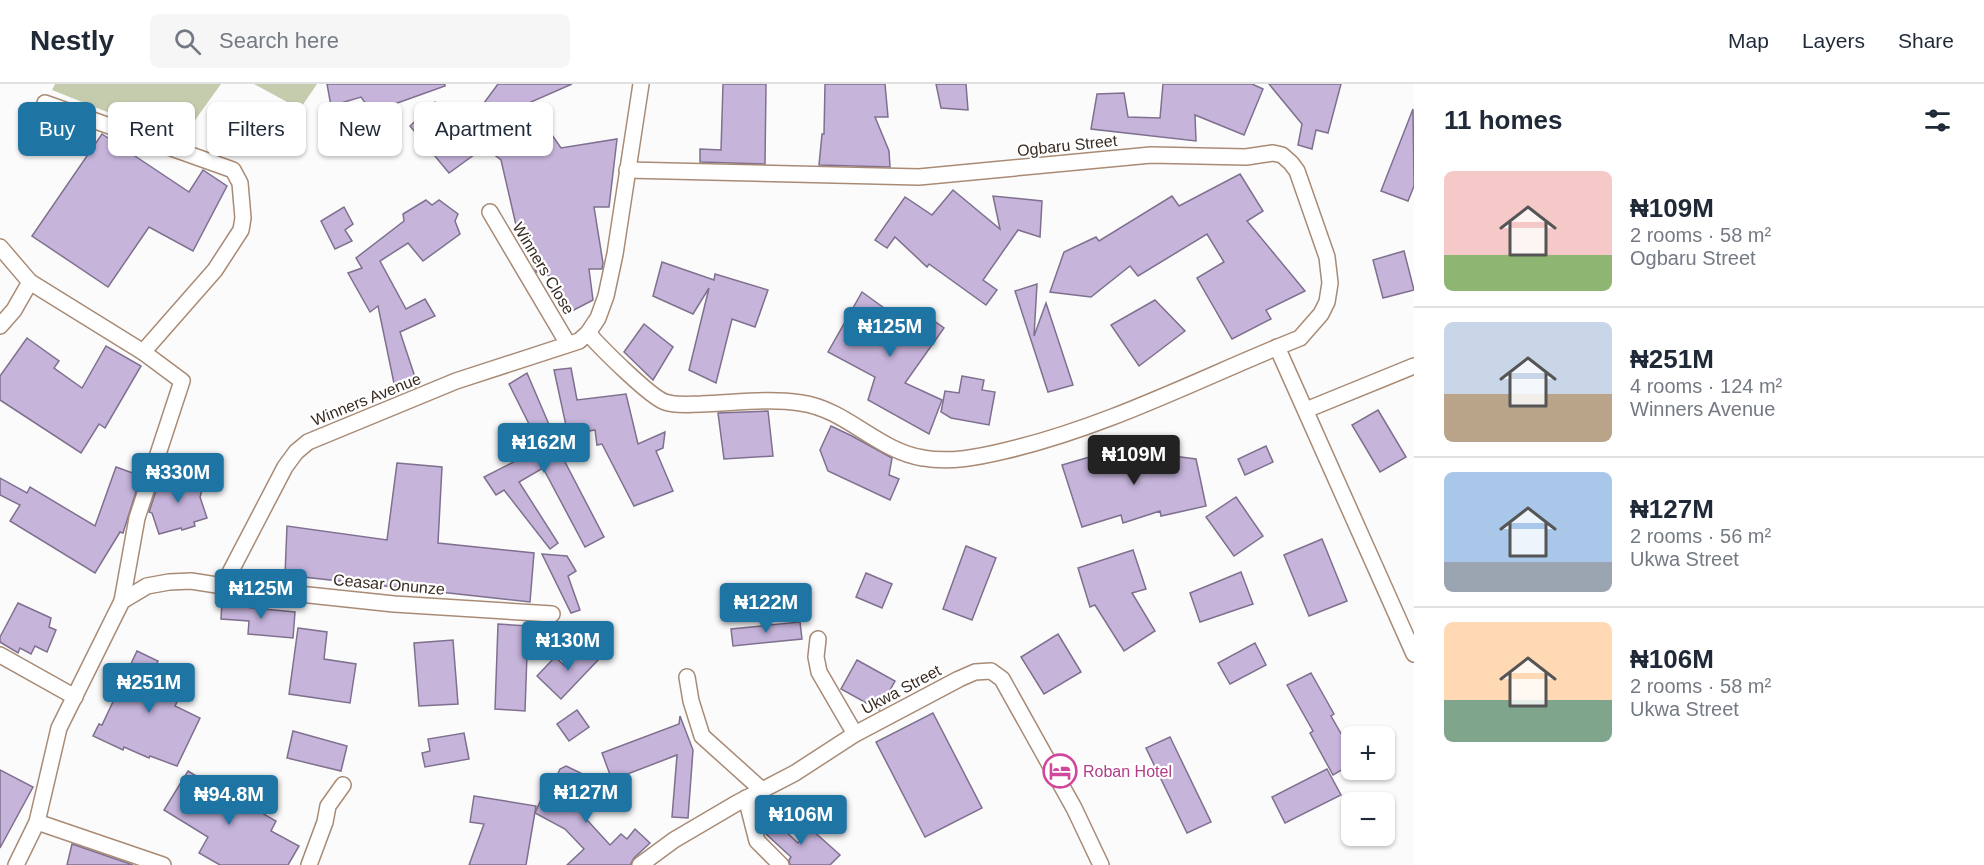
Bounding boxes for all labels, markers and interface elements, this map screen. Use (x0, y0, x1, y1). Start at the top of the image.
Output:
search box (150, 14, 570, 68)
text: Nestly (30, 25, 114, 56)
icon: search (171, 25, 204, 58)
text: Search here (219, 28, 339, 53)
text: Map (1728, 29, 1769, 52)
text: Layers (1802, 29, 1865, 52)
text: Share (1898, 29, 1954, 52)
chip: Buy (18, 102, 96, 156)
chip: Rent (108, 102, 195, 156)
chip: Filters (207, 102, 306, 156)
chip: New (318, 102, 402, 156)
chip: Apartment (414, 102, 553, 156)
icon: filters (1921, 104, 1954, 137)
text: 11 homes (1444, 105, 1563, 135)
street label: Ogbaru Street (1016, 132, 1118, 159)
text: ₦109M (1630, 193, 1714, 223)
icon: home (1492, 195, 1564, 267)
street label: Winners Close (509, 219, 578, 317)
text: 2 rooms · 58 m² (1630, 224, 1771, 246)
text: Ogbaru Street (1630, 247, 1756, 269)
pin: ₦125M (848, 307, 932, 358)
text: ₦125M (858, 315, 922, 337)
text: ₦251M (1630, 344, 1714, 374)
icon: home (1492, 346, 1564, 418)
street label: Winners Avenue (309, 370, 423, 429)
text: 4 rooms · 124 m² (1630, 375, 1782, 397)
text: Winners Avenue (1630, 398, 1775, 420)
pin: ₦162M (502, 423, 586, 474)
text: ₦162M (512, 431, 576, 453)
pin: ₦109M (1092, 435, 1176, 486)
text: ₦109M (1102, 443, 1166, 465)
pin: ₦330M (136, 453, 220, 504)
text: ₦330M (146, 461, 210, 483)
text: ₦127M (1630, 494, 1714, 524)
icon: home (1492, 496, 1564, 568)
text: 2 rooms · 56 m² (1630, 525, 1771, 547)
text: Ukwa Street (1630, 548, 1739, 570)
pin: ₦125M (219, 569, 303, 620)
street label: Ceasar Onunze (332, 571, 446, 598)
text: ₦125M (229, 577, 293, 599)
pin: ₦122M (724, 583, 808, 634)
text: ₦122M (734, 591, 798, 613)
pin: ₦130M (526, 621, 610, 672)
text: ₦130M (536, 629, 600, 651)
text: ₦106M (1630, 644, 1714, 674)
icon: home (1492, 646, 1564, 718)
street label: Ukwa Street (859, 661, 944, 717)
pin: ₦251M (107, 663, 191, 714)
text: ₦251M (117, 671, 181, 693)
text: 2 rooms · 58 m² (1630, 675, 1771, 697)
text: Ukwa Street (1630, 698, 1739, 720)
map controls (1341, 726, 1395, 846)
button: + (1341, 726, 1395, 780)
hotel icon: Roban Hotel (1042, 753, 1078, 789)
place label: Roban Hotel (1083, 763, 1172, 780)
pin: ₦127M (544, 773, 628, 824)
pin: ₦94.8M (180, 775, 278, 826)
text: ₦127M (554, 781, 618, 803)
text: ₦94.8M (194, 783, 264, 805)
button: − (1341, 792, 1395, 846)
pin: ₦106M (759, 795, 843, 846)
text: ₦106M (769, 803, 833, 825)

